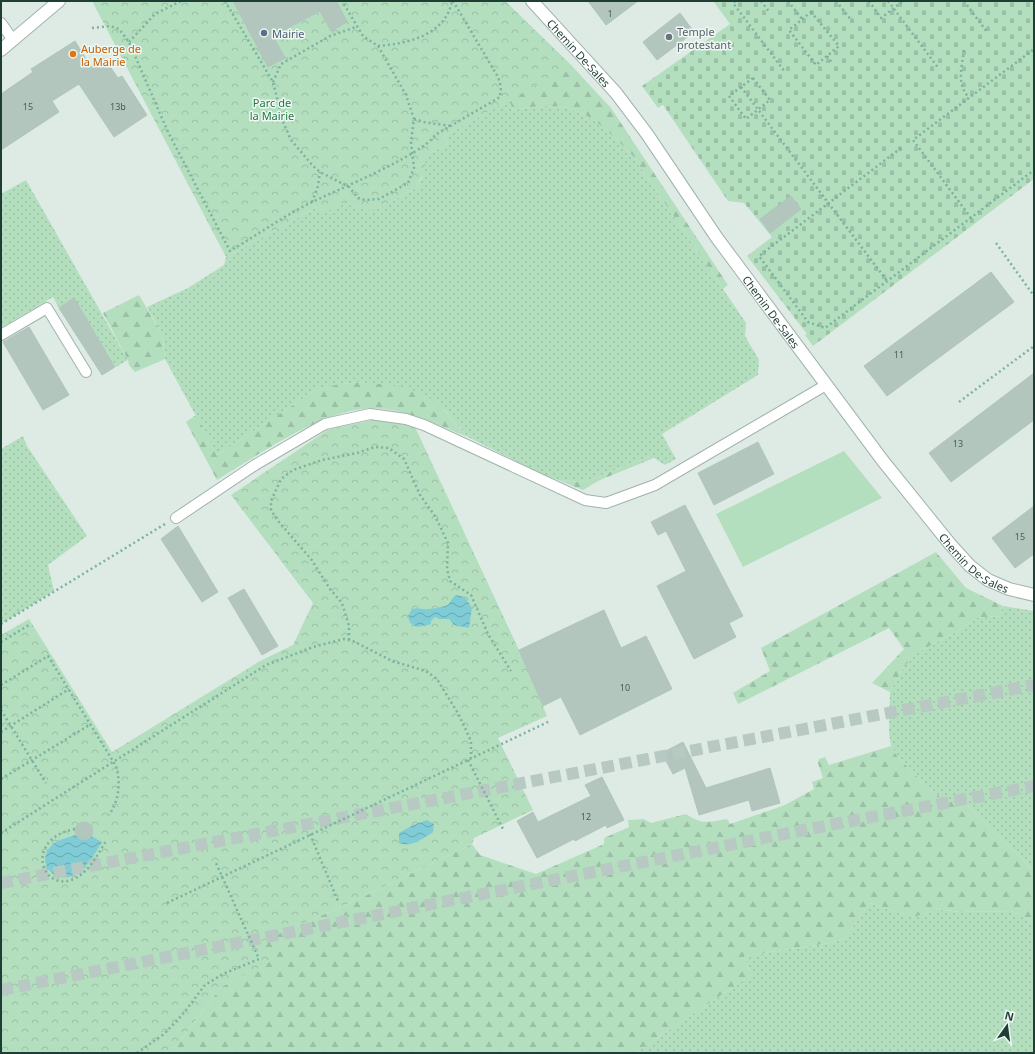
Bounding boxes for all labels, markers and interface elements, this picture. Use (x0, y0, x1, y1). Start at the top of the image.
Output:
house number: 1 (607, 7, 613, 20)
street label: Chemin De-Sales (544, 15, 614, 90)
place label: Temple protestant (677, 24, 731, 52)
place label: Mairie (272, 26, 305, 41)
marker: Mairie (259, 28, 269, 38)
marker: Temple protestant (664, 32, 674, 42)
place label: Auberge de la Mairie (81, 41, 141, 69)
marker: Auberge de la Mairie (68, 49, 78, 59)
park label: Parc de la Mairie (250, 95, 294, 123)
house number: 15 (23, 100, 33, 113)
house number: 13b (110, 100, 126, 113)
street label: Chemin De-Sales (740, 272, 804, 351)
house number: 11 (894, 348, 904, 361)
house number: 13 (953, 437, 963, 450)
street label: Chemin De-Sales (936, 529, 1011, 596)
house number: 15 (1015, 530, 1025, 543)
house number: 10 (620, 681, 630, 694)
house number: 12 (581, 810, 591, 823)
north arrow (987, 1006, 1027, 1046)
text: N (1003, 1007, 1016, 1024)

